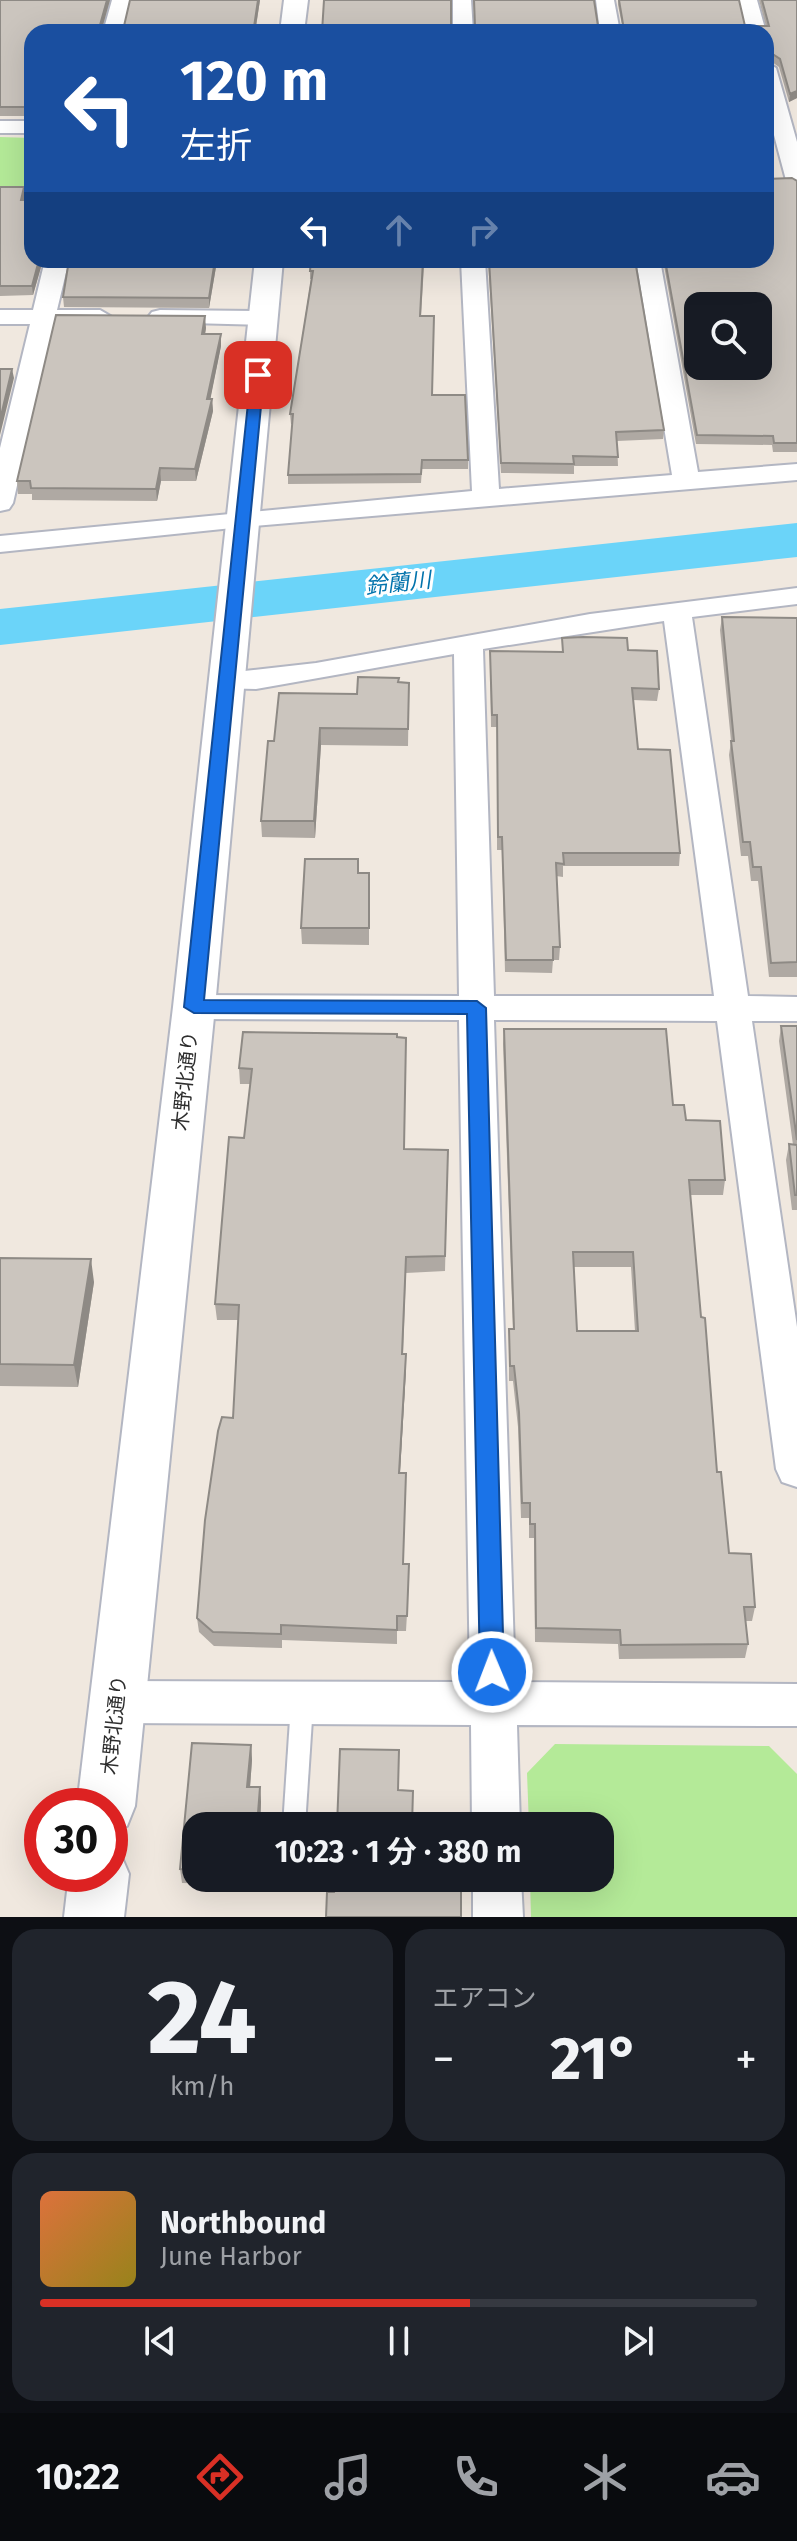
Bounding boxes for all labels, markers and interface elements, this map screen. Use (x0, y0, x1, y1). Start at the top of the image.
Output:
text: 120 m (180, 48, 328, 115)
icon: left (48, 56, 152, 160)
text: 左折 (180, 124, 252, 168)
icon: left (293, 208, 337, 252)
icon: ahead (377, 208, 421, 252)
icon: right (461, 208, 505, 252)
map controls (684, 292, 772, 380)
button: search (684, 292, 772, 380)
pin (224, 341, 292, 409)
icon: arrive (236, 353, 280, 397)
water label: 鈴蘭川 (364, 566, 434, 600)
street label: 木野北通り (168, 1030, 202, 1132)
position arrow (450, 1630, 534, 1714)
street label: 木野北通り (97, 1674, 131, 1776)
speed limit sign: 30 (24, 1788, 128, 1892)
text: 10:23 · 1 分 · 380 m (275, 1834, 521, 1870)
text: 24 (147, 1956, 257, 2081)
text: エアコン (433, 1983, 537, 2014)
text: 21° (550, 2023, 639, 2095)
text: − (433, 2033, 455, 2086)
text: + (735, 2033, 757, 2086)
text: km/h (170, 2071, 234, 2102)
text: Northbound (160, 2205, 326, 2241)
text: June Harbor (160, 2241, 302, 2272)
icon: previous (138, 2319, 182, 2363)
icon: pause (377, 2319, 421, 2363)
icon: next (616, 2319, 660, 2363)
icon: directions (192, 2449, 248, 2505)
icon: music (320, 2449, 376, 2505)
icon: phone (448, 2449, 504, 2505)
icon: climate (577, 2449, 633, 2505)
icon: car (705, 2449, 761, 2505)
text: 10:22 (36, 2455, 120, 2499)

